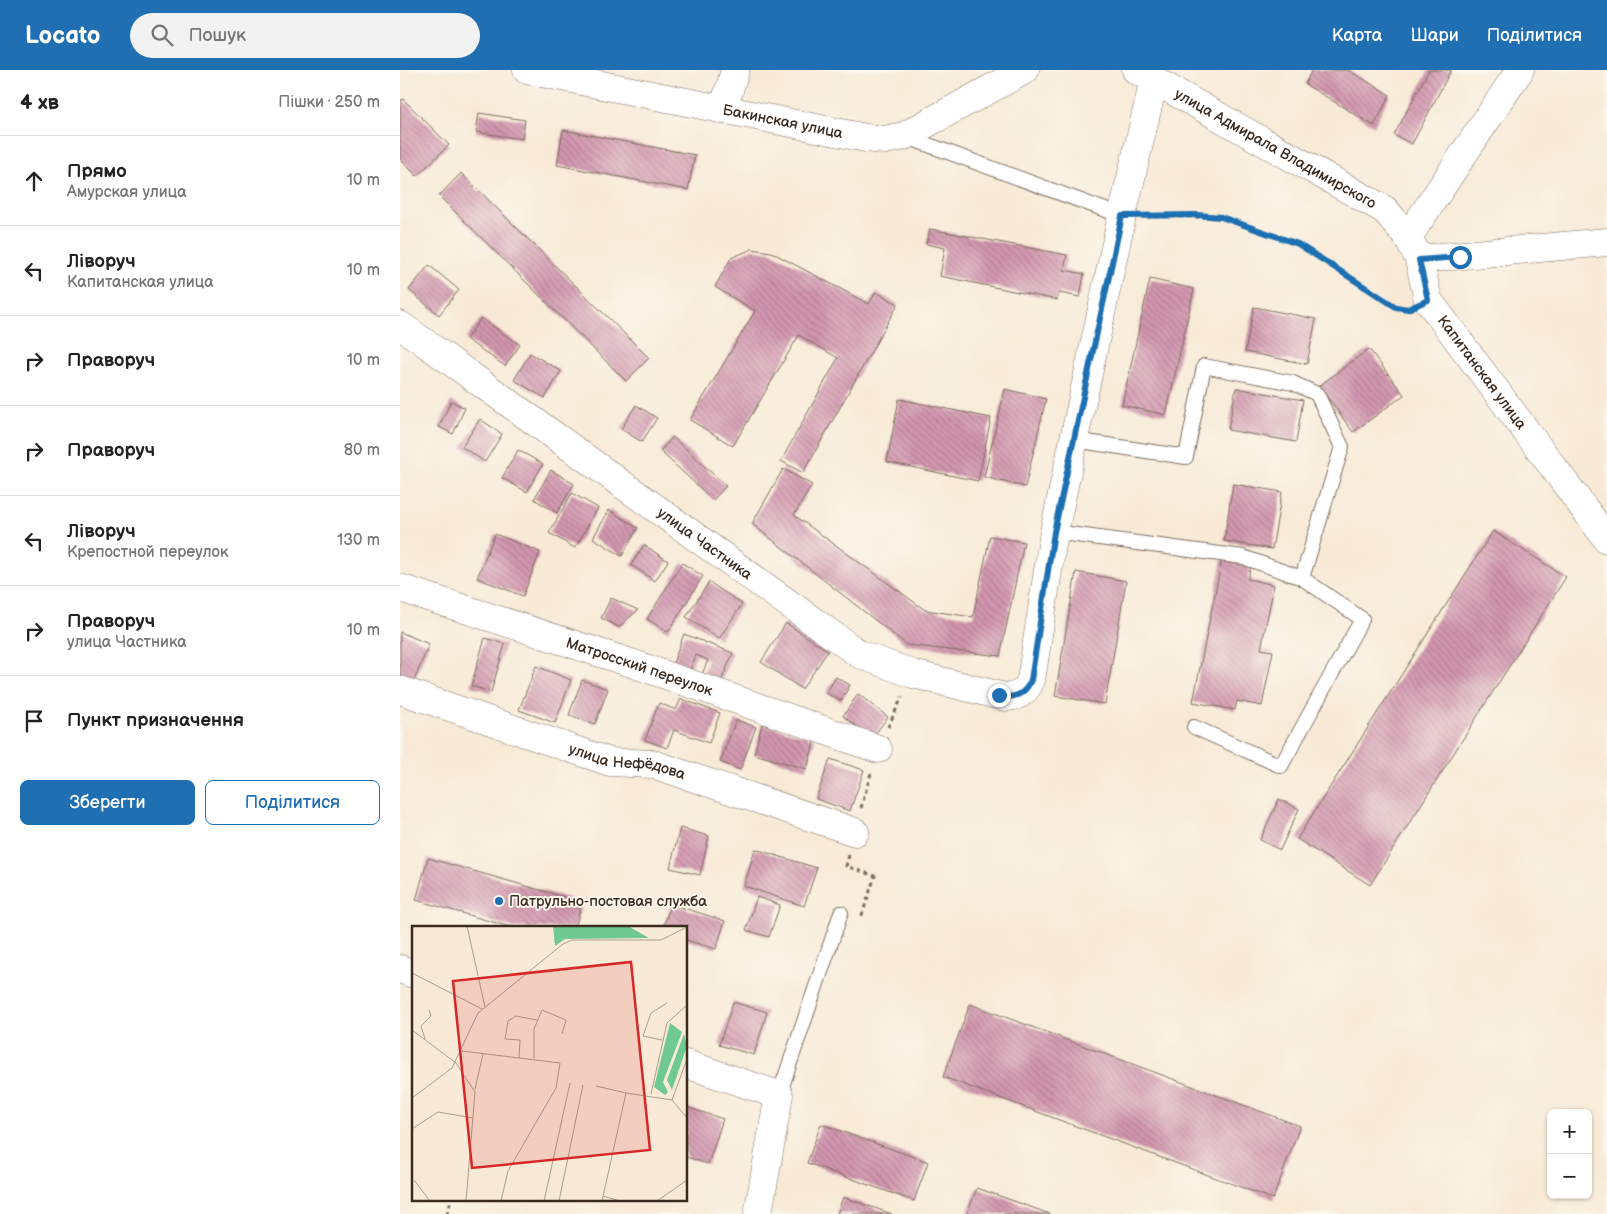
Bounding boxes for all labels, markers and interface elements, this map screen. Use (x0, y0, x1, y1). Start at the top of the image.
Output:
search box (130, 13, 480, 58)
text: Locato (25, 21, 100, 50)
icon: search (148, 21, 176, 49)
text: Пошук (188, 24, 246, 47)
text: Карта (1332, 25, 1382, 46)
text: Шари (1410, 25, 1459, 46)
text: Поділитися (1487, 25, 1582, 46)
street label: улица Адмирала Владимирского (1171, 85, 1380, 213)
text: 4 хв (20, 90, 59, 115)
text: Пішки · 250 m (278, 93, 380, 112)
street label: Бакинская улица (721, 101, 845, 143)
text: Прямо (67, 160, 127, 183)
icon: ahead (20, 167, 48, 195)
text: 10 m (347, 171, 380, 190)
text: Амурская улица (67, 183, 187, 202)
route start (1449, 246, 1472, 269)
text: Ліворуч (67, 250, 136, 273)
icon: left (20, 257, 48, 285)
text: 10 m (347, 261, 380, 280)
text: Капитанская улица (67, 273, 214, 292)
street label: Капитанская улица (1433, 312, 1531, 433)
icon: right (20, 347, 48, 375)
text: Праворуч (67, 349, 155, 372)
text: 10 m (347, 351, 380, 370)
icon: right (20, 437, 48, 465)
text: Праворуч (67, 439, 155, 462)
text: 80 m (344, 441, 380, 460)
street label: улица Частника (653, 503, 756, 584)
text: Ліворуч (67, 520, 136, 543)
icon: left (20, 527, 48, 555)
text: 130 m (337, 531, 380, 550)
text: Крепостной переулок (67, 543, 228, 562)
text: Праворуч (67, 610, 155, 633)
icon: right (20, 617, 48, 645)
text: 10 m (347, 621, 380, 640)
text: улица Частника (67, 633, 187, 652)
street label: Матросский переулок (564, 634, 715, 701)
route end (988, 684, 1011, 707)
icon: arrive (20, 707, 48, 735)
text: Пункт призначення (67, 709, 244, 732)
street label: улица Нефёдова (566, 740, 688, 784)
button: Зберегти (20, 780, 195, 825)
button: Поділитися (205, 780, 380, 825)
place label: Патрульно-постовая служба (509, 892, 707, 911)
marker: Патрульно-постовая служба (493, 895, 505, 907)
inset map (412, 926, 688, 1202)
map controls (1547, 1109, 1592, 1199)
button: + (1547, 1109, 1592, 1154)
button: − (1547, 1154, 1592, 1199)

